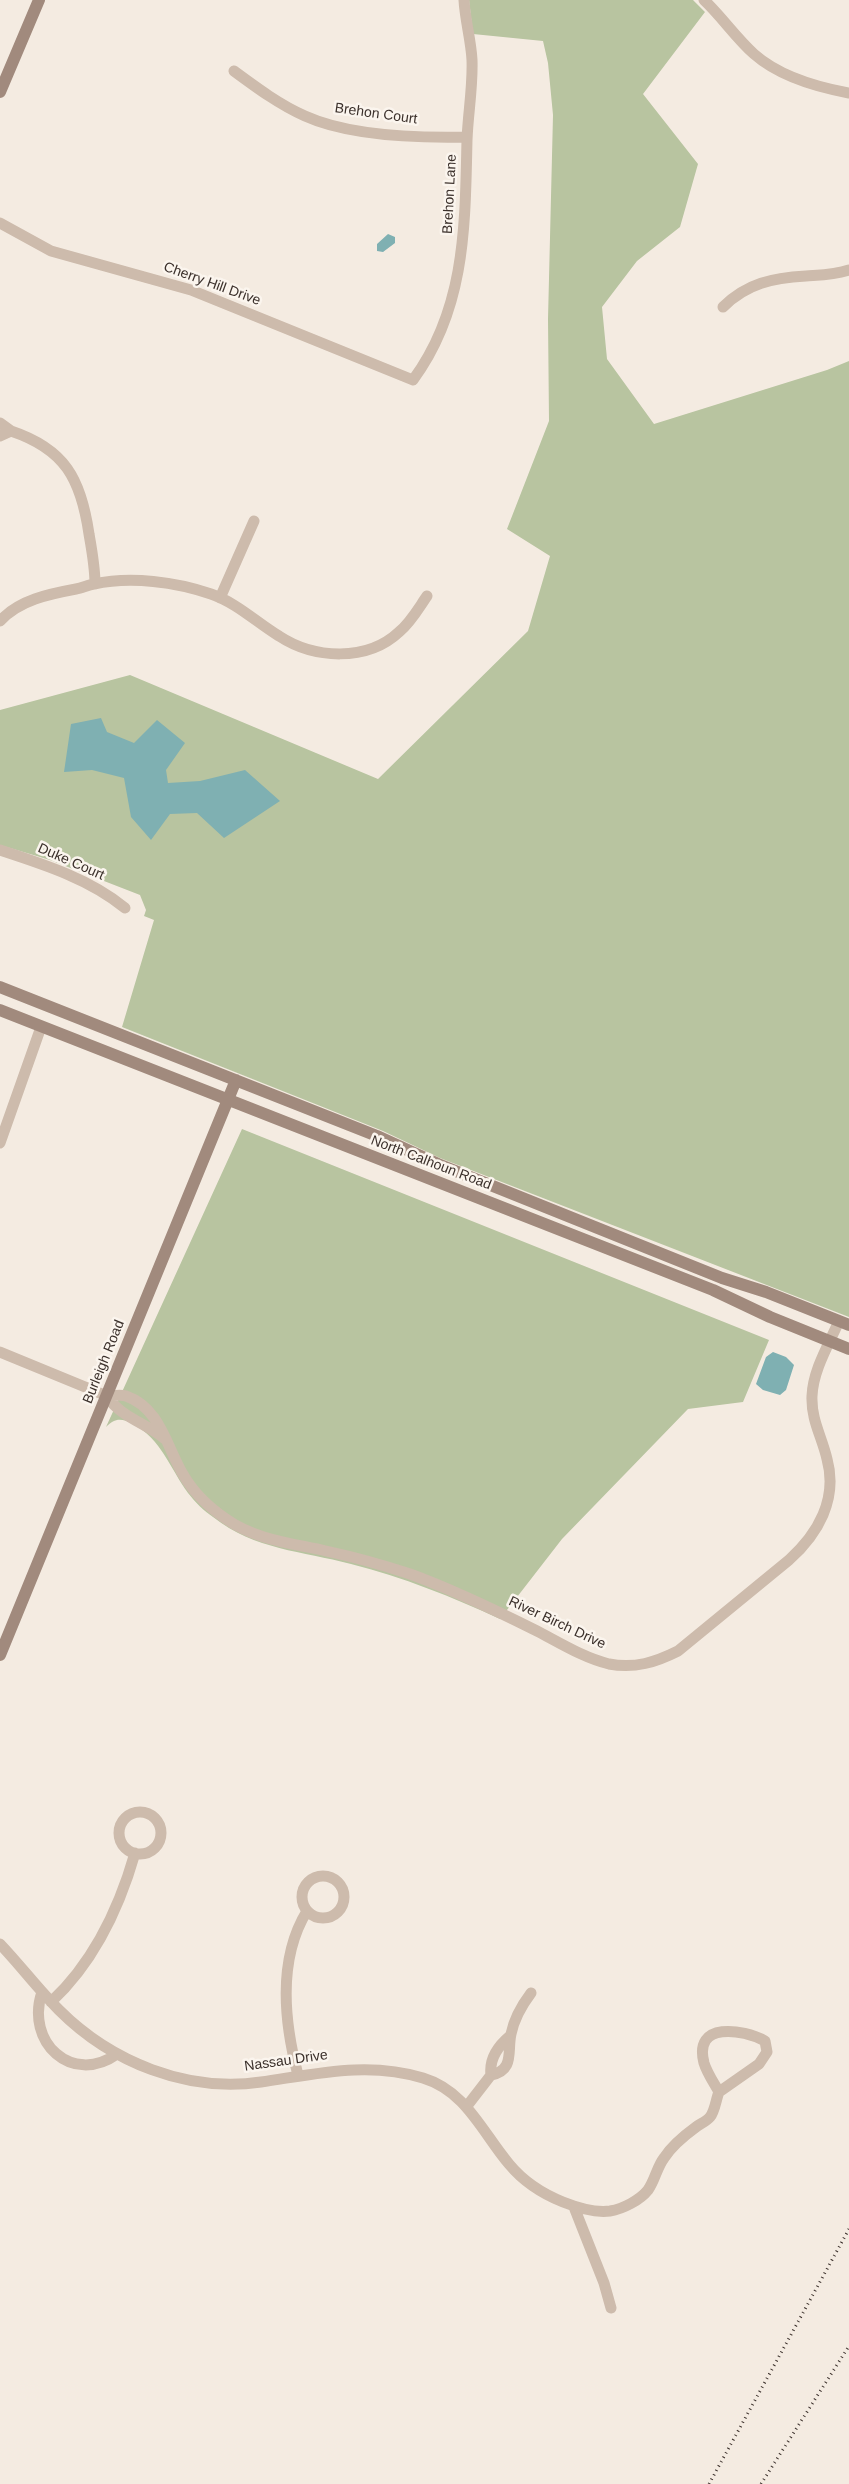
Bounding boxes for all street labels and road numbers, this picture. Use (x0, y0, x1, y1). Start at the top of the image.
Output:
street label: Brehon Court (334, 100, 418, 128)
street label: Brehon Lane (440, 154, 460, 234)
street label: Cherry Hill Drive (161, 259, 263, 309)
street label: Duke Court (35, 840, 107, 884)
street label: North Calhoun Road (368, 1132, 494, 1194)
street label: Burleigh Road (80, 1318, 128, 1406)
street label: River Birch Drive (506, 1593, 608, 1653)
street label: Nassau Drive (243, 2047, 329, 2075)

